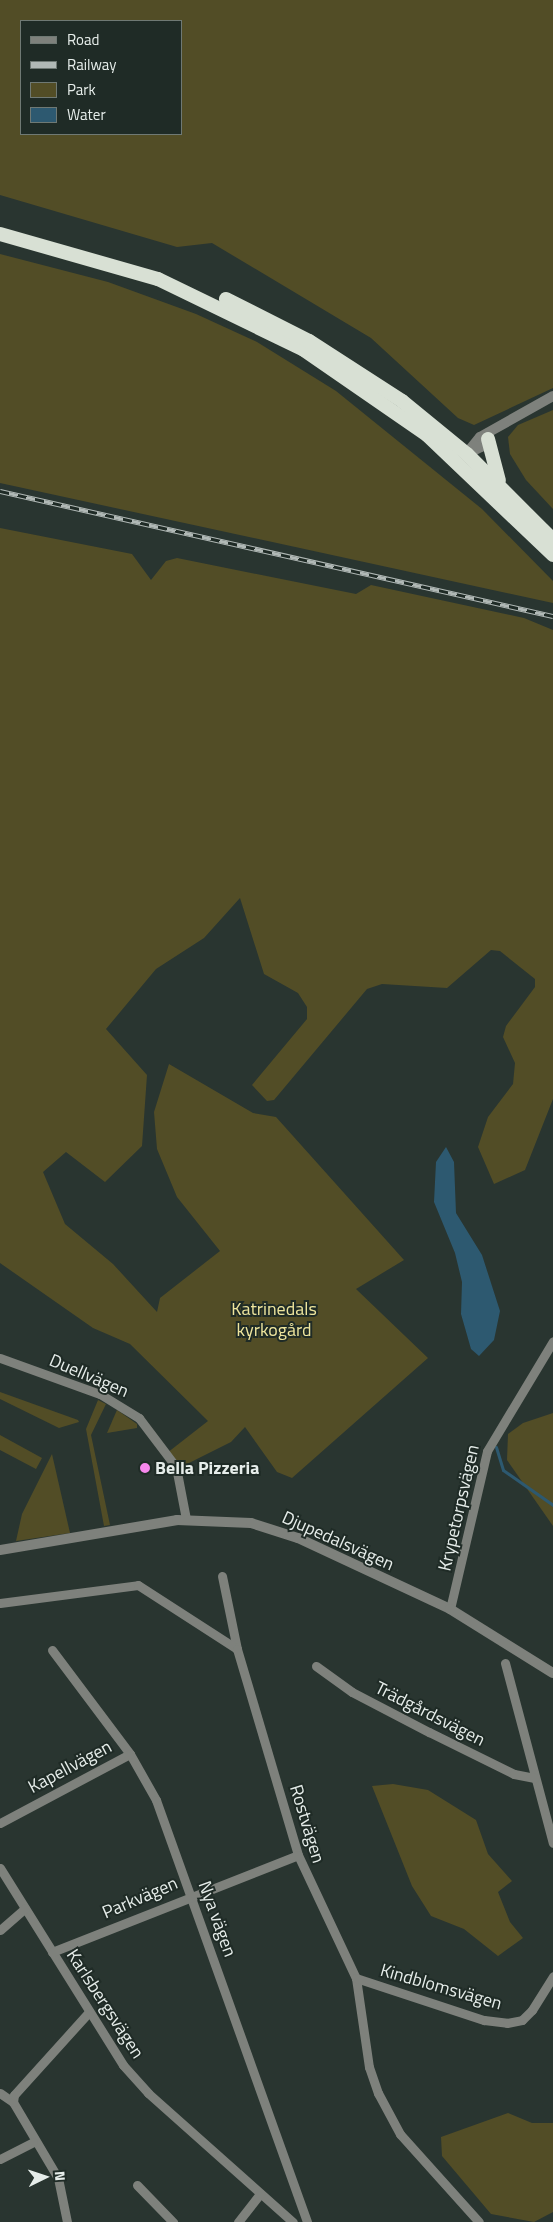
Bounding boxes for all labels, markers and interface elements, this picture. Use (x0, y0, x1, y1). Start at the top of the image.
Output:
legend (20, 20, 182, 135)
text: Road (67, 28, 99, 51)
text: Railway (67, 53, 117, 76)
text: Park (67, 78, 96, 101)
text: Water (67, 103, 106, 126)
park label: Katrinedals kyrkogård (231, 1299, 317, 1342)
street label: Duellvägen (46, 1350, 132, 1402)
street label: Krypetorpsvägen (434, 1443, 484, 1573)
place label: Bella Pizzeria (155, 1457, 259, 1479)
marker: Bella Pizzeria (139, 1462, 151, 1474)
street label: Djupedalsvägen (279, 1507, 397, 1575)
street label: Trädgårdsvägen (372, 1677, 488, 1751)
street label: Kapellvägen (24, 1736, 116, 1798)
street label: Rostvägen (285, 1782, 329, 1866)
street label: Parkvägen (99, 1872, 181, 1924)
street label: Nya vägen (193, 1878, 241, 1960)
street label: Karlsbergsvägen (62, 1945, 148, 2063)
street label: Kindblomsvägen (378, 1959, 504, 2015)
north arrow (20, 2152, 70, 2202)
text: N (50, 2170, 71, 2181)

